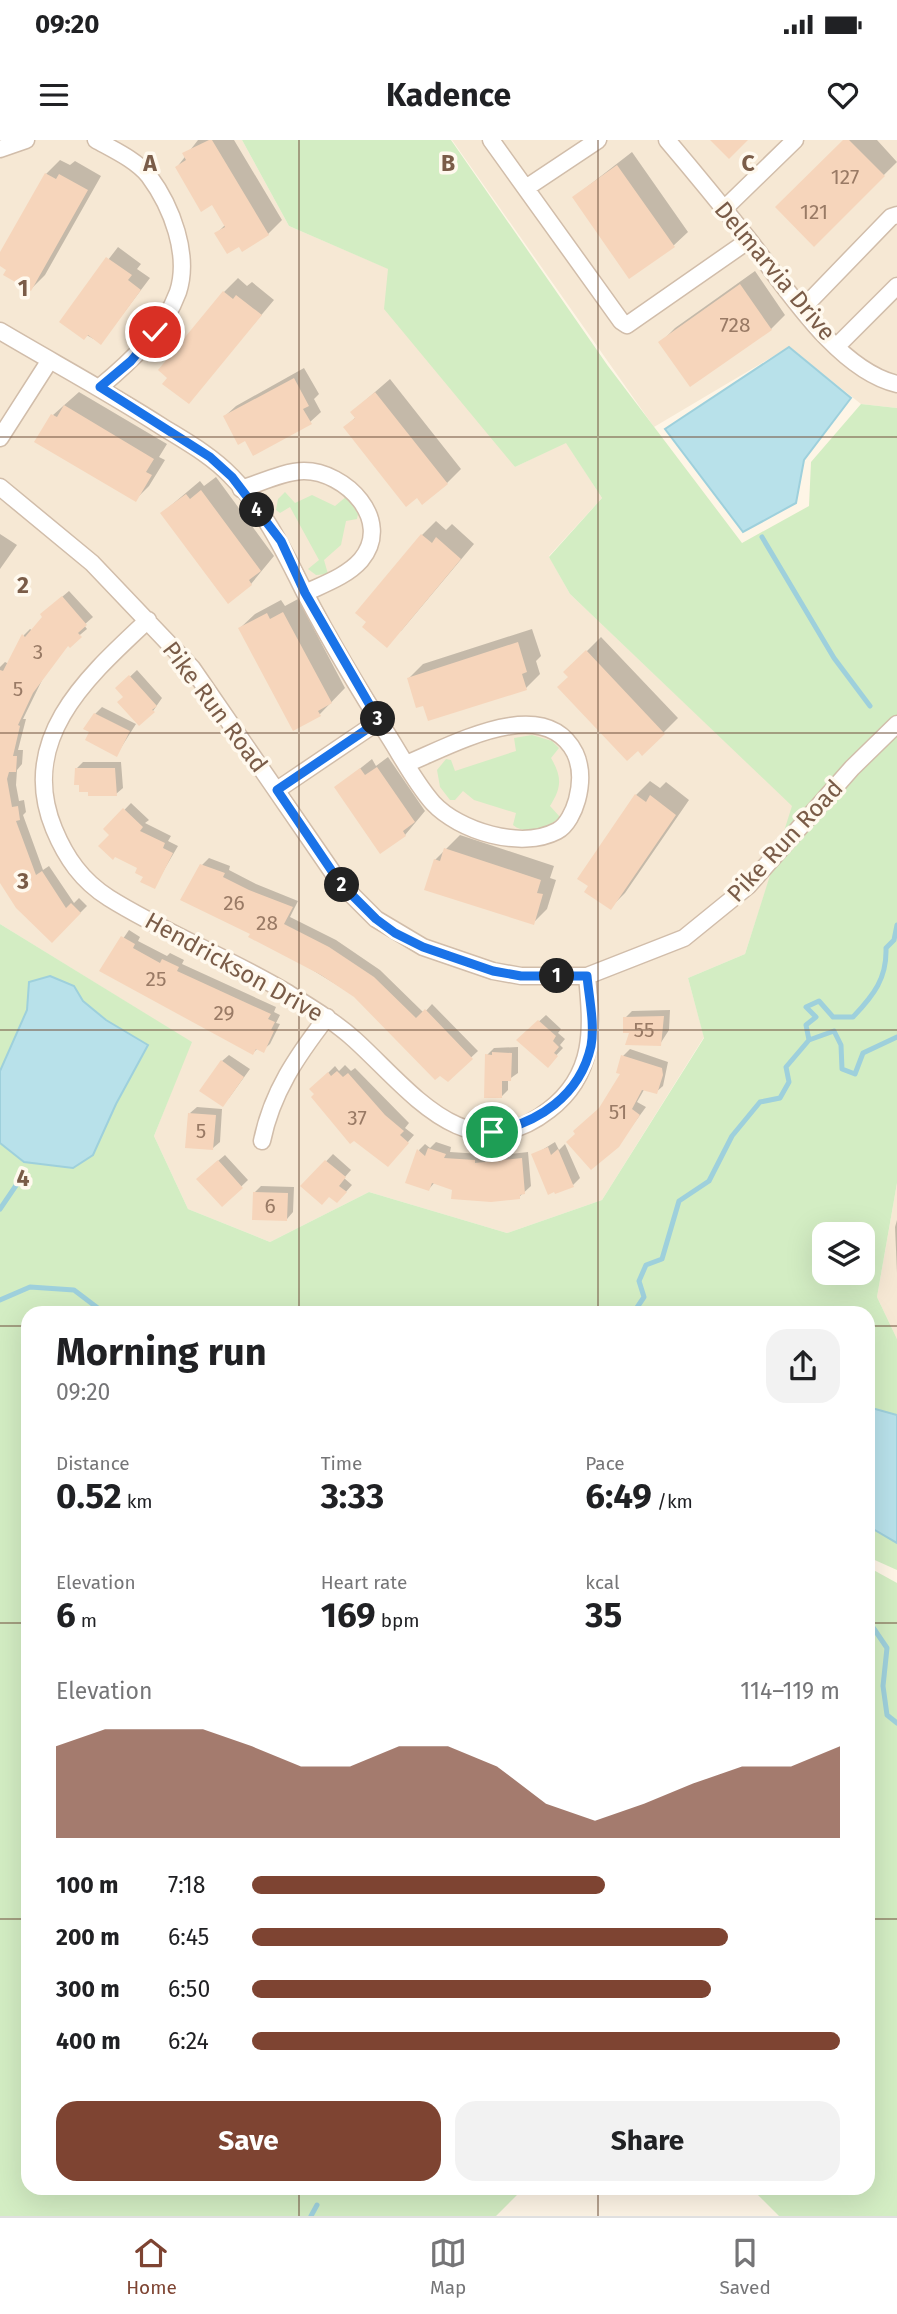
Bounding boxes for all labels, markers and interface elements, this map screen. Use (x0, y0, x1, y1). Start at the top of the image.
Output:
text: 09:20 (35, 9, 99, 40)
icon: menu (35, 76, 73, 114)
text: Kadence (386, 76, 511, 114)
icon: heart (824, 76, 862, 114)
text: A (142, 149, 157, 177)
text: B (441, 149, 455, 177)
text: C (741, 149, 755, 177)
house number: 127 (831, 164, 859, 190)
street label: Delmarvia Drive (709, 196, 841, 346)
house number: 121 (800, 199, 828, 225)
text: 1 (18, 274, 28, 302)
pin (125, 302, 185, 362)
house number: 728 (720, 312, 750, 338)
icon: check (136, 313, 174, 351)
pin: 4 (240, 492, 274, 528)
text: 4 (251, 498, 262, 521)
text: 2 (17, 571, 29, 599)
street label: Pike Run Road (157, 636, 273, 778)
house number: 3 (33, 639, 43, 665)
house number: 5 (13, 676, 23, 702)
pin: 3 (360, 702, 396, 736)
text: 3 (373, 707, 382, 730)
street label: Pike Run Road (721, 774, 849, 908)
text: 3 (16, 867, 29, 895)
pin: 2 (324, 868, 360, 902)
text: 2 (337, 873, 346, 896)
house number: 26 (223, 890, 245, 916)
street label: Hendrickson Drive (140, 906, 328, 1028)
house number: 28 (256, 910, 278, 936)
pin: 1 (540, 958, 574, 994)
text: 1 (552, 964, 561, 987)
house number: 25 (146, 966, 166, 992)
house number: 29 (213, 1000, 235, 1026)
house number: 55 (634, 1017, 654, 1043)
house number: 51 (609, 1099, 627, 1125)
pin (462, 1102, 522, 1162)
house number: 37 (347, 1105, 367, 1131)
icon: arrive (473, 1113, 511, 1151)
house number: 5 (196, 1118, 206, 1144)
text: 4 (17, 1164, 30, 1192)
house number: 6 (264, 1193, 276, 1219)
map controls (812, 1222, 875, 1285)
button: layers (812, 1222, 875, 1285)
text: Morning run (56, 1329, 267, 1375)
button: share (766, 1329, 840, 1403)
text: 09:20 (56, 1378, 110, 1406)
text: Distance (56, 1452, 130, 1475)
text: Time (321, 1452, 362, 1475)
text: Pace (585, 1452, 625, 1475)
text: 0.52 (56, 1475, 122, 1517)
text: 3:33 (321, 1475, 384, 1517)
text: 6:49 (585, 1475, 652, 1517)
text: km (122, 1490, 153, 1513)
text: /km (652, 1490, 693, 1513)
text: Elevation (56, 1571, 136, 1594)
text: Heart rate (321, 1571, 407, 1594)
text: kcal (585, 1571, 620, 1594)
text: 6 (56, 1594, 76, 1636)
text: 169 (321, 1594, 376, 1636)
text: 35 (585, 1594, 622, 1636)
text: m (76, 1609, 97, 1632)
text: bpm (376, 1609, 420, 1632)
text: Elevation (56, 1677, 152, 1705)
text: 114–119 m (740, 1677, 840, 1705)
text: 100 m (56, 1871, 118, 1899)
text: 7:18 (168, 1871, 205, 1899)
text: 200 m (56, 1923, 120, 1951)
text: 6:45 (168, 1923, 209, 1951)
text: 300 m (56, 1975, 120, 2003)
text: 6:50 (168, 1975, 210, 2003)
text: 400 m (56, 2027, 121, 2055)
text: 6:24 (168, 2027, 209, 2055)
button: Save (56, 2101, 441, 2181)
button: Share (455, 2101, 840, 2181)
tab: Home (126, 2234, 177, 2299)
tab: Map (429, 2234, 467, 2299)
tab: Saved (719, 2234, 771, 2299)

